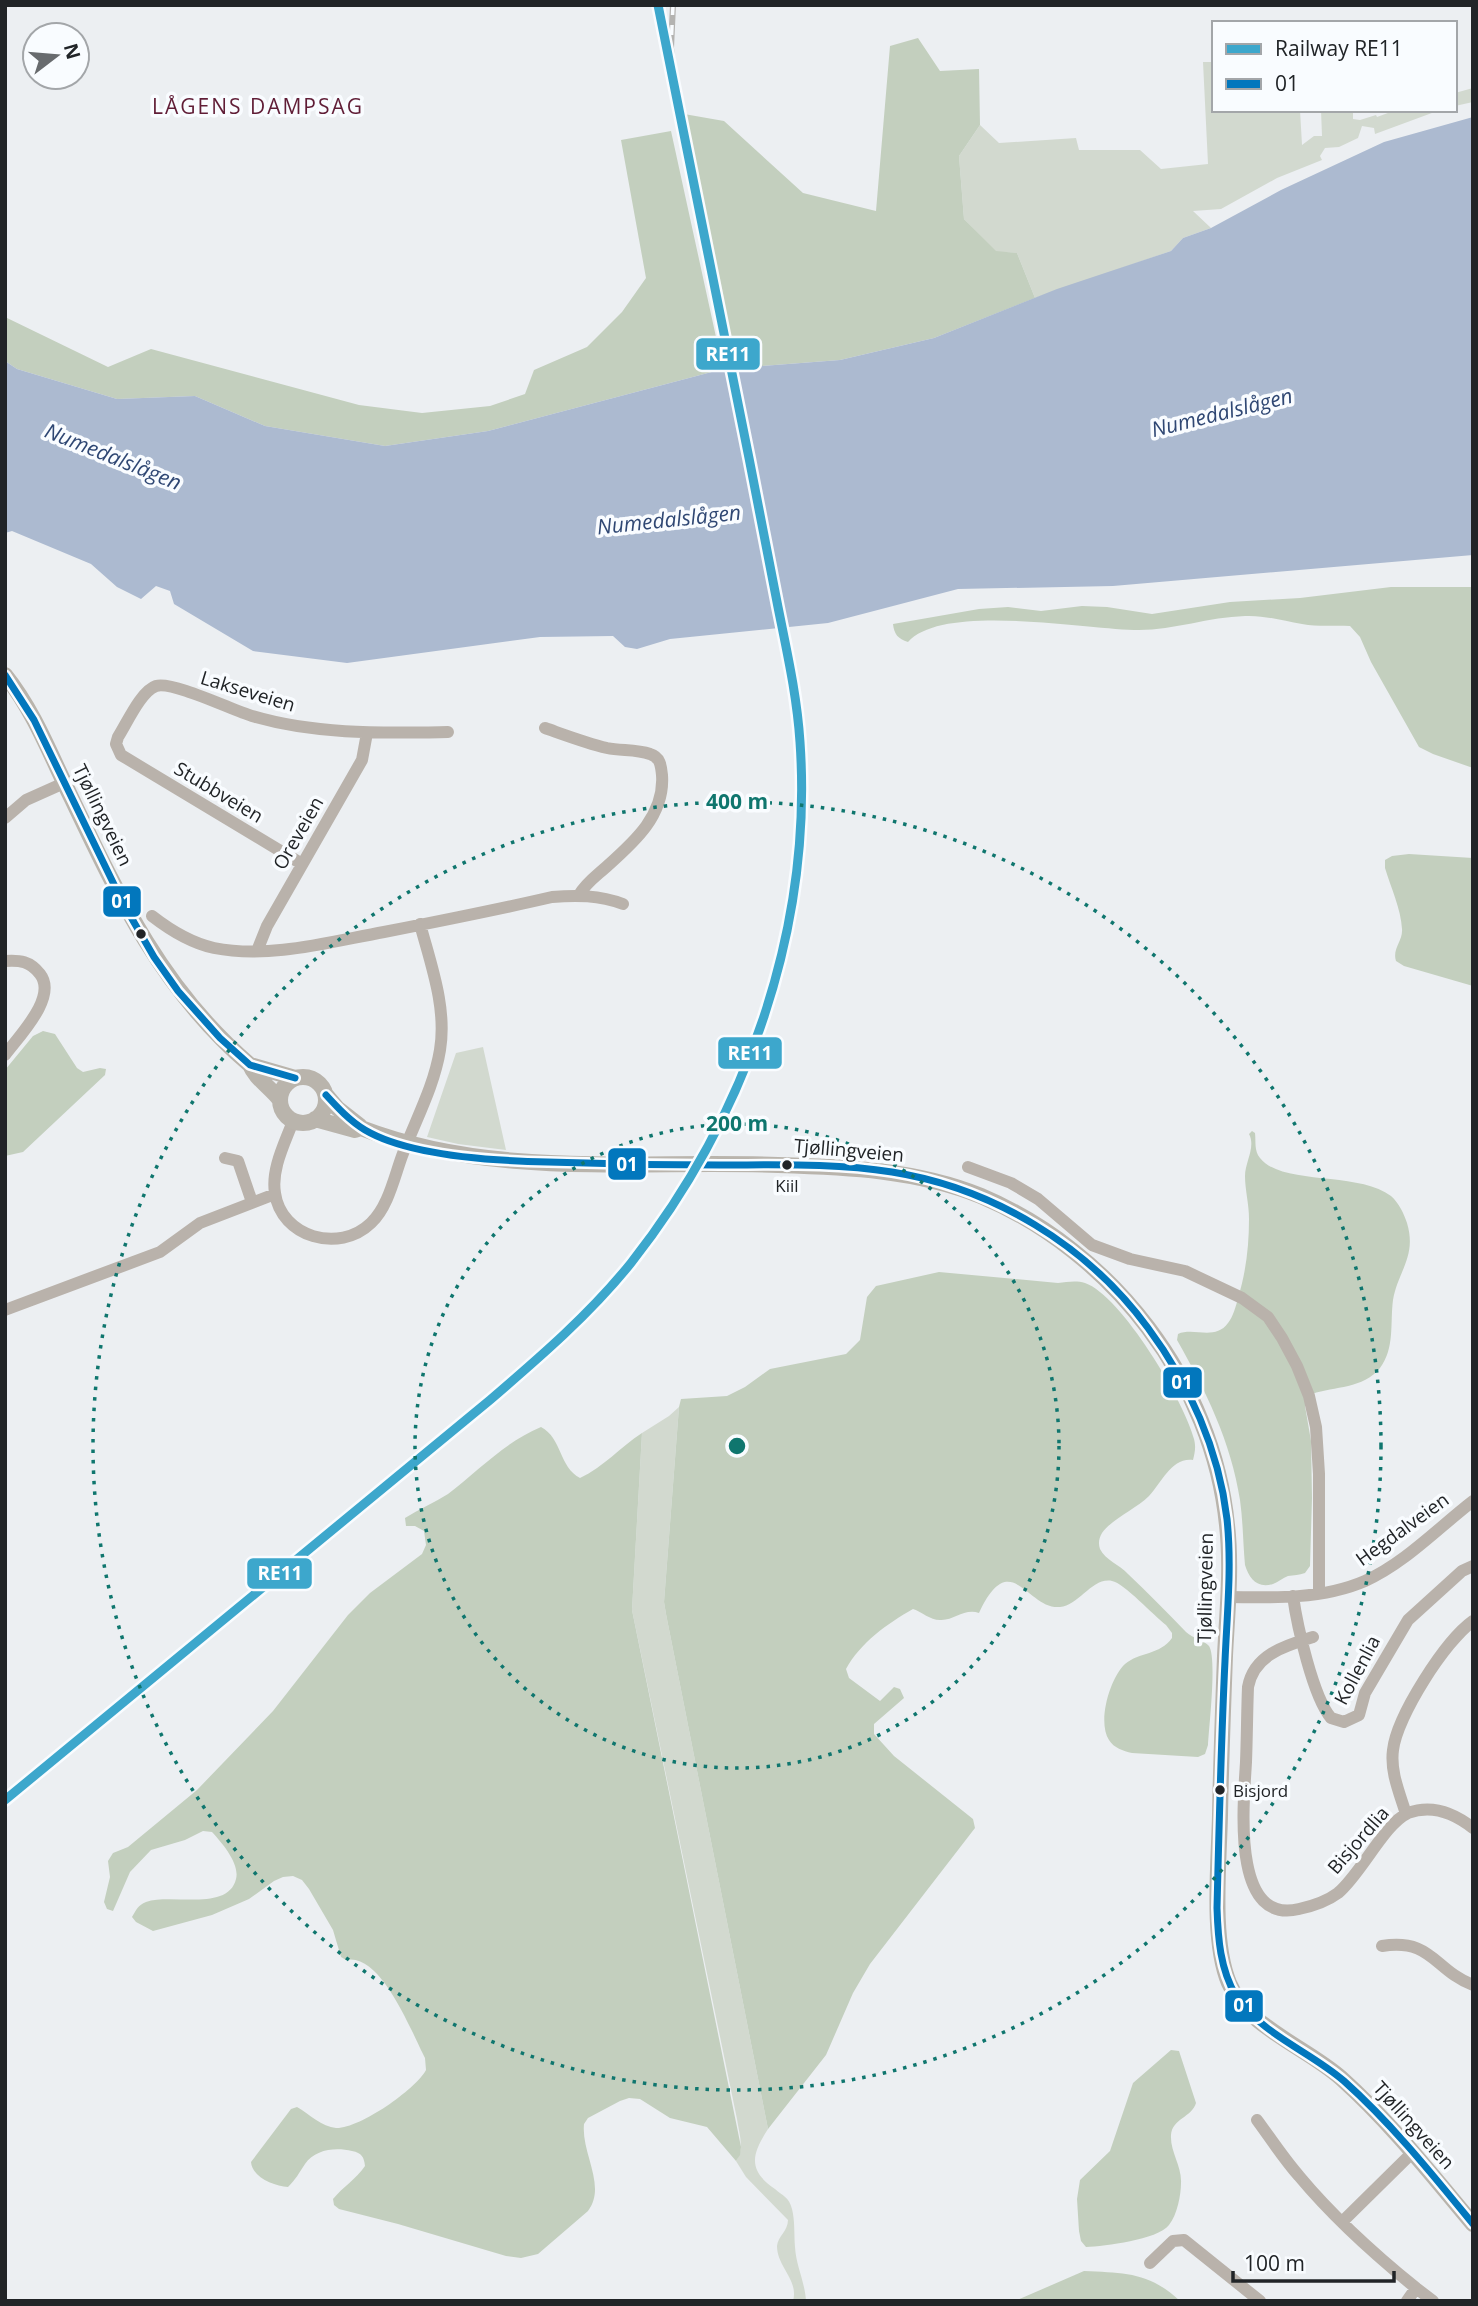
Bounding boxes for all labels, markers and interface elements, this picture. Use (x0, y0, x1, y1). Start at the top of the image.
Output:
north arrow (21, 21, 91, 91)
legend (1212, 21, 1457, 112)
text: Railway RE11 (1275, 34, 1403, 62)
text: N (58, 40, 87, 62)
text: 01 (1275, 69, 1299, 97)
district label: LÅGENS DAMPSAG (152, 92, 364, 120)
line badge: RE11 (695, 337, 761, 371)
text: RE11 (706, 341, 750, 367)
water label: Numedalslågen (1148, 381, 1295, 443)
water label: Numedalslågen (41, 416, 186, 496)
water label: Numedalslågen (596, 498, 742, 540)
street label: Lakseveien (198, 664, 298, 718)
street label: Stubbveien (170, 755, 268, 829)
street label: Tjøllingveien (67, 760, 139, 870)
text: 400 m (706, 787, 768, 815)
street label: Oreveien (267, 792, 329, 874)
line badge: 01 (102, 885, 142, 918)
text: 01 (111, 888, 133, 914)
unlabelled marker (134, 927, 148, 941)
line badge: RE11 (717, 1036, 783, 1070)
text: RE11 (728, 1040, 772, 1066)
text: 200 m (706, 1109, 768, 1137)
street label: Tjøllingveien (793, 1132, 905, 1168)
line badge: 01 (607, 1147, 647, 1181)
text: 01 (616, 1151, 638, 1177)
marker: Kiil (780, 1158, 794, 1172)
place label: Kiil (775, 1174, 799, 1197)
line badge: 01 (1162, 1366, 1203, 1399)
text: 01 (1171, 1369, 1193, 1395)
centre of rings (725, 1434, 749, 1458)
street label: Hegdalveien (1350, 1486, 1454, 1572)
street label: Tjøllingveien (1191, 1533, 1219, 1643)
line badge: RE11 (246, 1557, 313, 1590)
text: RE11 (258, 1560, 302, 1586)
street label: Kollenlia (1328, 1631, 1386, 1709)
place label: Bisjord (1233, 1779, 1288, 1802)
marker: Bisjord (1213, 1783, 1227, 1797)
street label: Bisjordlia (1321, 1801, 1395, 1879)
line badge: 01 (1224, 1989, 1264, 2023)
text: 01 (1233, 1992, 1255, 2018)
street label: Tjøllingveien (1367, 2075, 1461, 2175)
scale bar (1233, 2240, 1394, 2284)
text: 100 m (1244, 2249, 1305, 2277)

